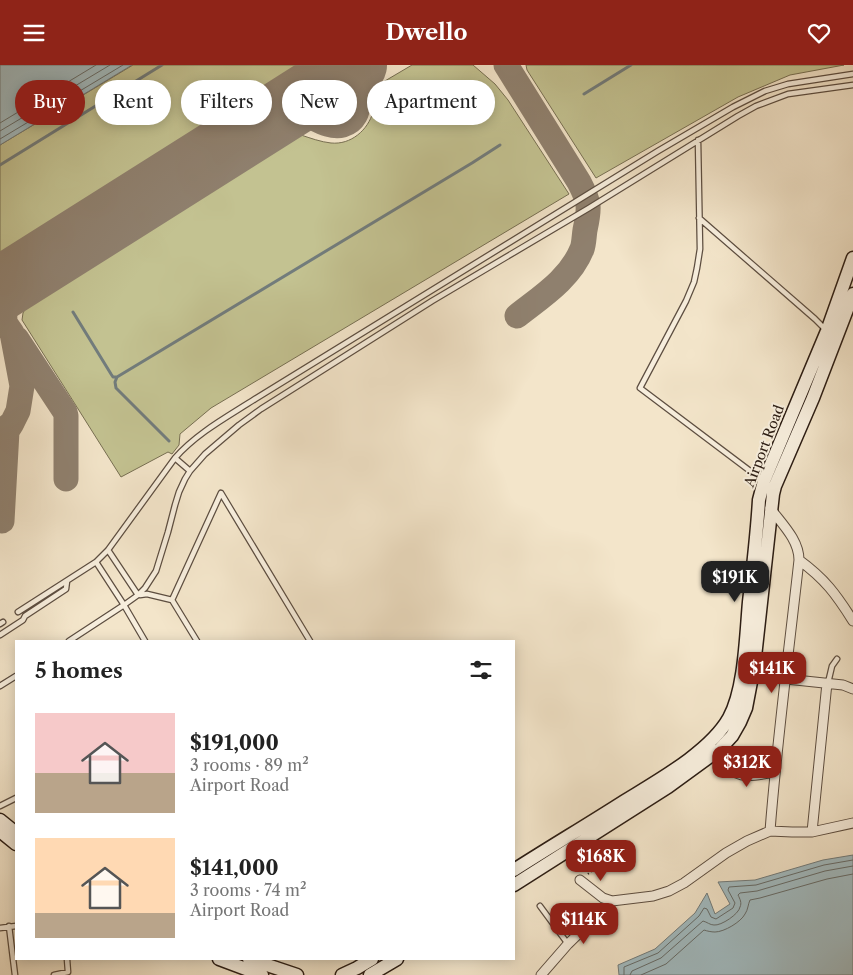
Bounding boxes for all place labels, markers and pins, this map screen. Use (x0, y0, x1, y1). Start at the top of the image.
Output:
pin: $191K (700, 561, 770, 603)
pin: $141K (737, 651, 807, 694)
pin: $312K (712, 745, 782, 788)
pin: $168K (566, 839, 636, 882)
pin: $114K (549, 903, 619, 945)

